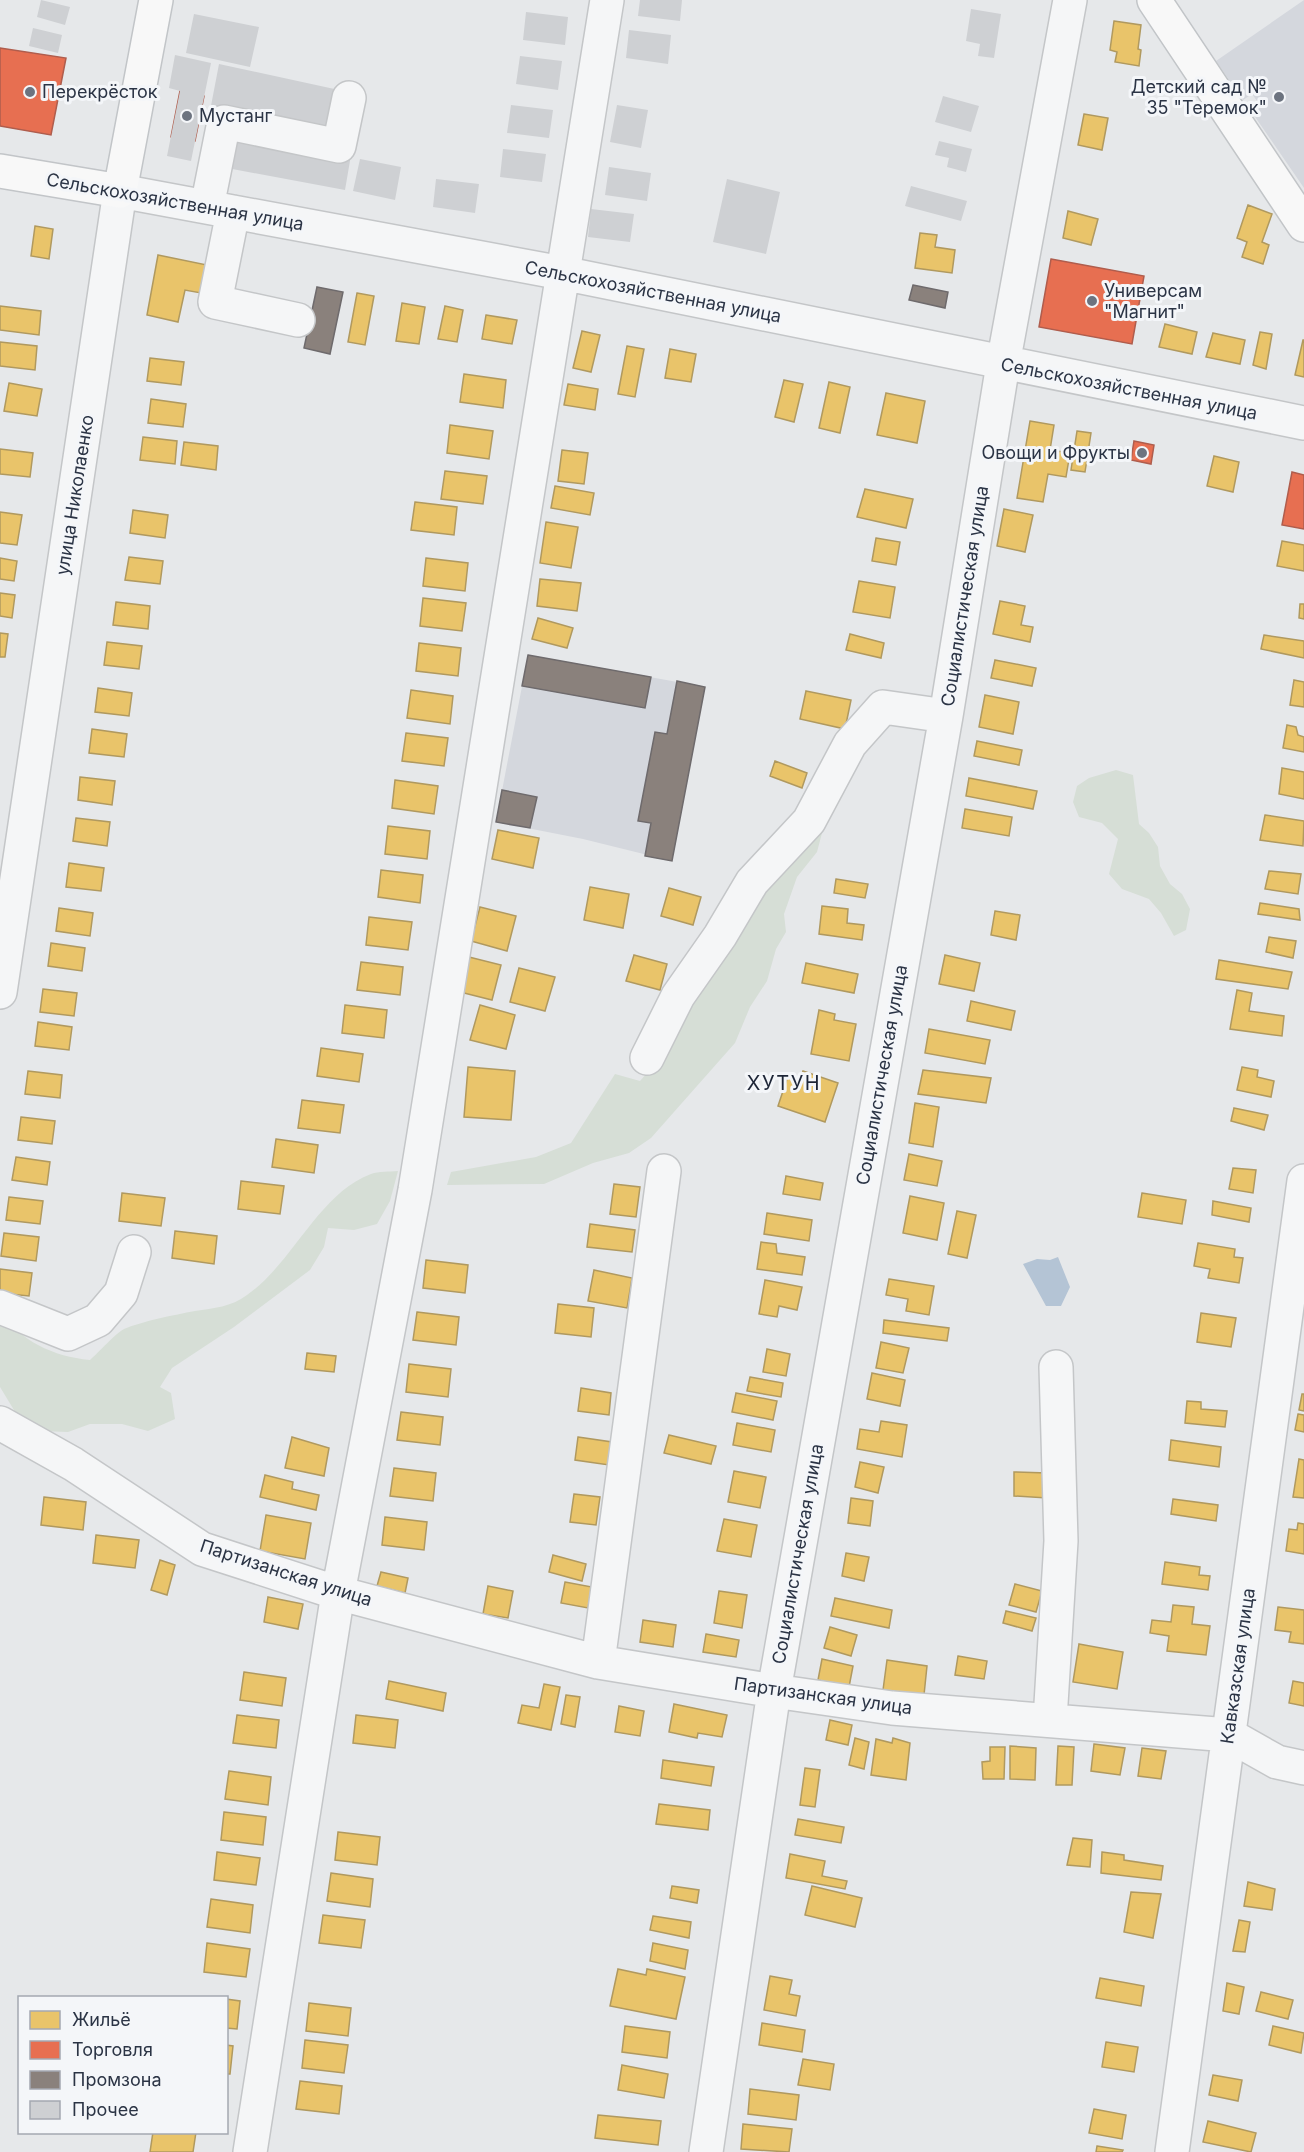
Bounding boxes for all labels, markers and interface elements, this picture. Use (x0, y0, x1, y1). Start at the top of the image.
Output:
place label: Детский сад № 35 "Теремок" (1131, 76, 1267, 118)
place label: Перекрёсток (42, 81, 158, 102)
marker: Перекрёсток (23, 85, 37, 99)
marker: Детский сад № 35 "Теремок" (1272, 90, 1286, 104)
place label: Мустанг (199, 105, 273, 126)
marker: Мустанг (180, 109, 194, 123)
street label: Сельскохозяйственная улица (45, 169, 305, 235)
street label: Сельскохозяйственная улица (523, 256, 783, 327)
place label: Универсам "Магнит" (1104, 280, 1202, 322)
marker: Универсам "Магнит" (1085, 294, 1099, 308)
street label: Сельскохозяйственная улица (999, 353, 1259, 424)
street label: улица Николаенко (51, 413, 98, 577)
place label: Овощи и Фрукты (981, 442, 1130, 463)
marker: Овощи и Фрукты (1135, 446, 1149, 460)
street label: Социалистическая улица (937, 484, 992, 708)
street label: Социалистическая улица (852, 963, 911, 1187)
district label: ХУТУН (747, 1071, 821, 1095)
street label: Социалистическая улица (768, 1442, 827, 1666)
street label: Партизанская улица (197, 1535, 375, 1610)
street label: Кавказская улица (1216, 1587, 1259, 1745)
street label: Партизанская улица (733, 1673, 914, 1718)
legend (18, 1996, 228, 2134)
text: Жильё (72, 2009, 131, 2030)
text: Торговля (72, 2039, 153, 2060)
text: Промзона (72, 2069, 162, 2090)
text: Прочее (72, 2099, 139, 2120)

